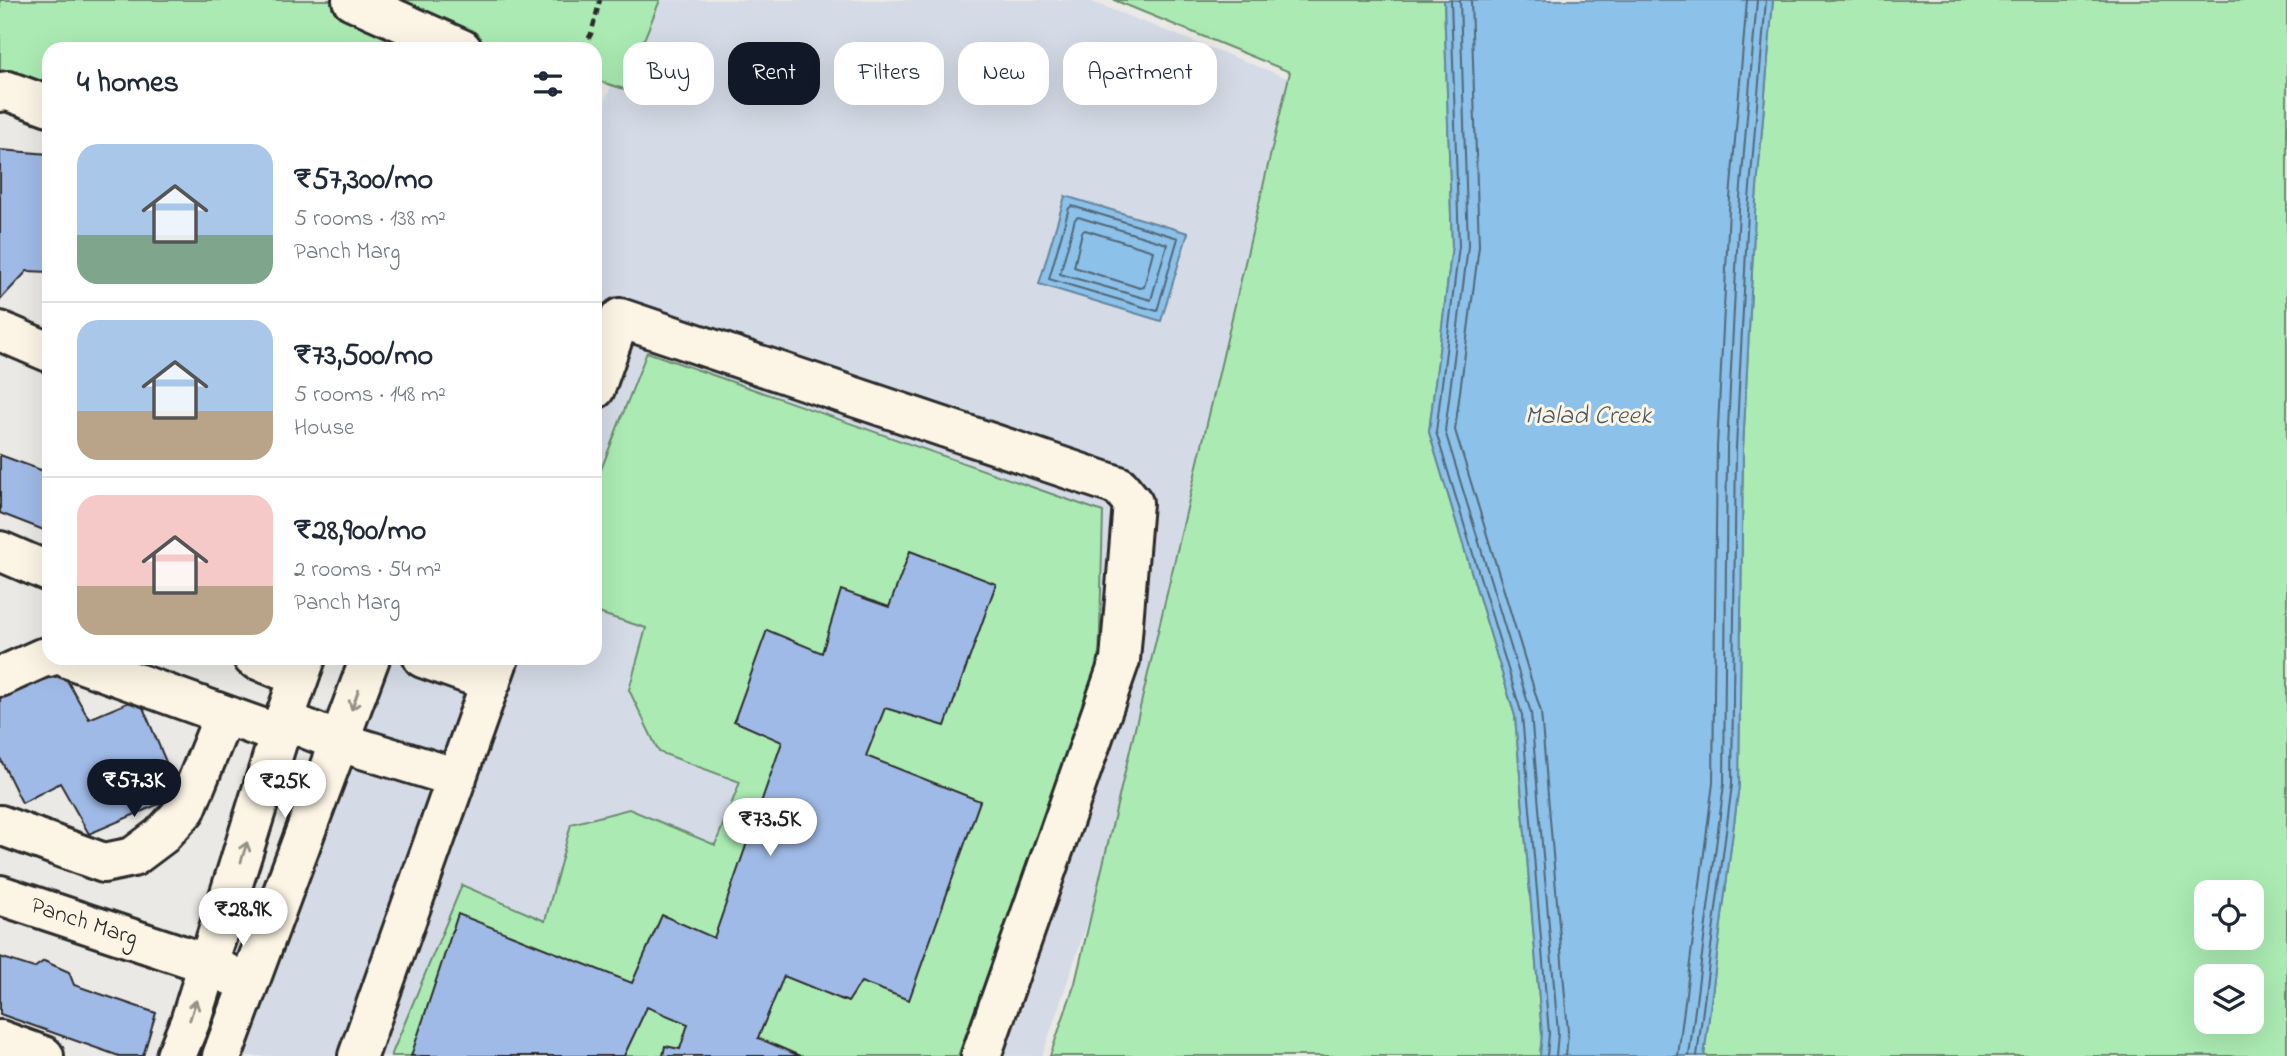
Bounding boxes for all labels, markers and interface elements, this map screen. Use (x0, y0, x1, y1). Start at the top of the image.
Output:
chip: Buy (623, 42, 714, 105)
chip: Rent (728, 42, 820, 105)
chip: Filters (834, 42, 944, 105)
chip: New (958, 42, 1049, 105)
chip: Apartment (1063, 42, 1217, 105)
text: 4 homes (77, 62, 179, 106)
icon: filters (529, 65, 567, 103)
text: ₹57,300/mo (294, 159, 433, 203)
icon: home (133, 172, 217, 256)
text: 5 rooms · 138 m² (294, 203, 446, 236)
text: Panch Marg (294, 236, 400, 269)
text: ₹73,500/mo (294, 335, 433, 379)
icon: home (133, 348, 217, 432)
text: 5 rooms · 148 m² (294, 379, 446, 412)
water label: Malad Creek (1525, 398, 1653, 436)
text: House (294, 412, 354, 445)
text: ₹28,900/mo (294, 510, 426, 554)
icon: home (133, 523, 217, 607)
text: 2 rooms · 54 m² (294, 554, 441, 587)
text: Panch Marg (294, 587, 400, 620)
one-way arrow (348, 689, 360, 711)
pin: ₹57.3K (77, 760, 191, 819)
pin: ₹25K (244, 760, 326, 820)
text: ₹57.3K (103, 765, 165, 798)
text: ₹25K (260, 766, 310, 799)
pin: ₹73.5K (713, 798, 827, 858)
text: ₹73.5K (739, 804, 801, 837)
one-way arrow (238, 842, 251, 864)
map controls (2194, 880, 2264, 1034)
button: locate (2194, 880, 2264, 950)
pin: ₹28.9K (186, 888, 300, 948)
street label: Panch Marg (26, 889, 142, 957)
text: ₹28.9K (215, 894, 271, 927)
button: layers (2194, 964, 2264, 1034)
one-way arrow (188, 1000, 201, 1022)

